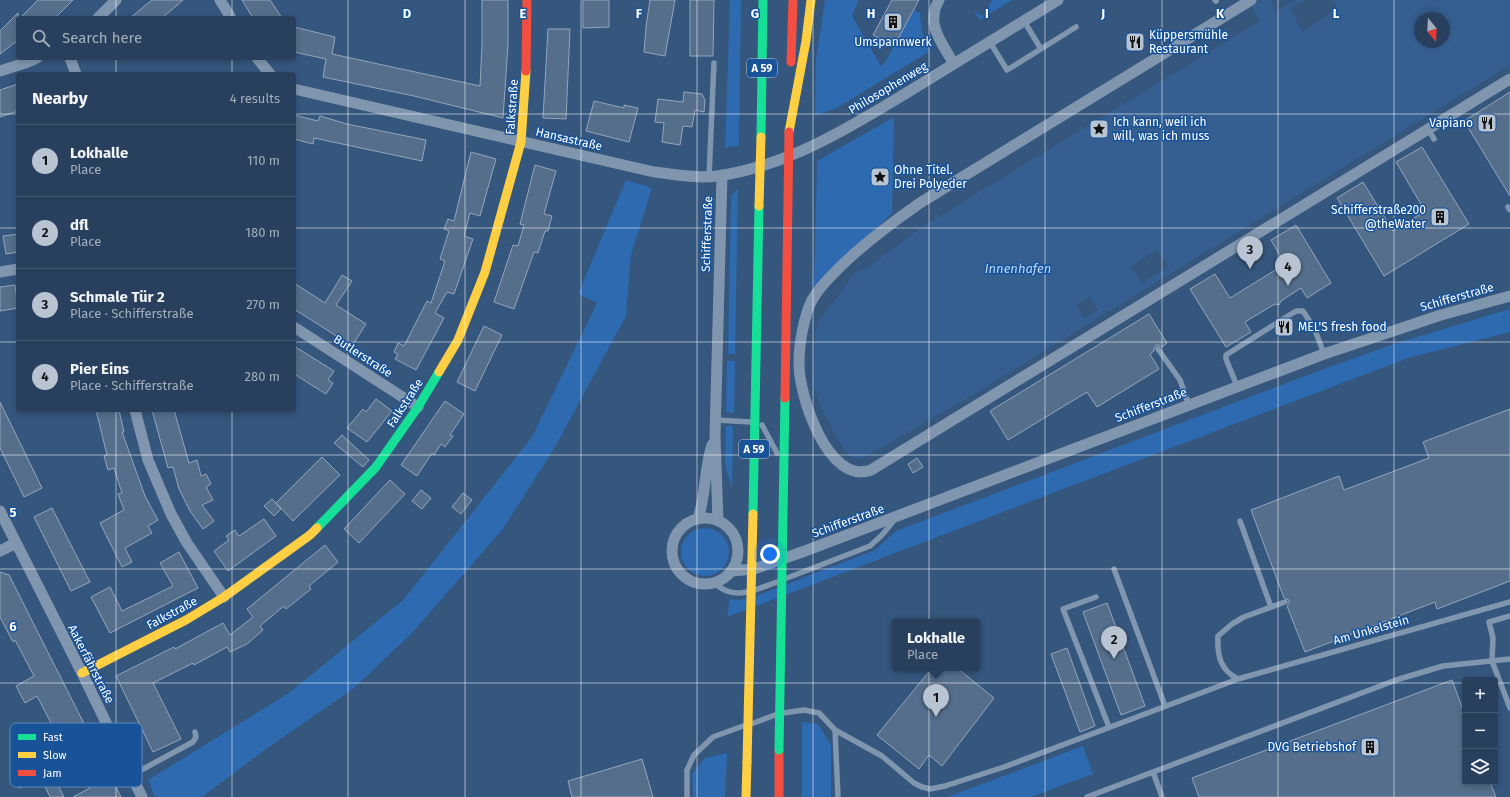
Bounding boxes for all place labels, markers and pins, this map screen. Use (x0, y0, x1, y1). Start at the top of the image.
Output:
building icon: Umspannwerk (882, 11, 904, 33)
place label: Küppersmühle Restaurant (1149, 28, 1228, 56)
restaurant icon: Küppersmühle Restaurant (1124, 31, 1146, 53)
place label: Umspannwerk (854, 35, 933, 49)
restaurant icon: Vapiano (1476, 112, 1498, 134)
place label: Ich kann, weil ich will, was ich muss (1113, 115, 1210, 143)
place label: Vapiano (1429, 116, 1473, 130)
place icon: Ich kann, weil ich will, was ich muss (1088, 118, 1110, 140)
place label: Ohne Titel. Drei Polyeder (894, 163, 967, 191)
place icon: Ohne Titel. Drei Polyeder (869, 166, 891, 188)
place label: Schifferstraße200 @theWater (1331, 203, 1426, 231)
building icon: Schifferstraße200 @theWater (1429, 206, 1451, 228)
pin: 3 (1237, 236, 1263, 269)
pin: 4 (1275, 253, 1301, 286)
restaurant icon: MEL'S fresh food (1273, 316, 1295, 338)
place label: MEL'S fresh food (1298, 320, 1387, 334)
pin: 2 (1101, 626, 1127, 659)
pin: 1 (923, 684, 949, 717)
building icon: DVG Betriebshof (1359, 736, 1381, 758)
place label: DVG Betriebshof (1267, 740, 1357, 754)

